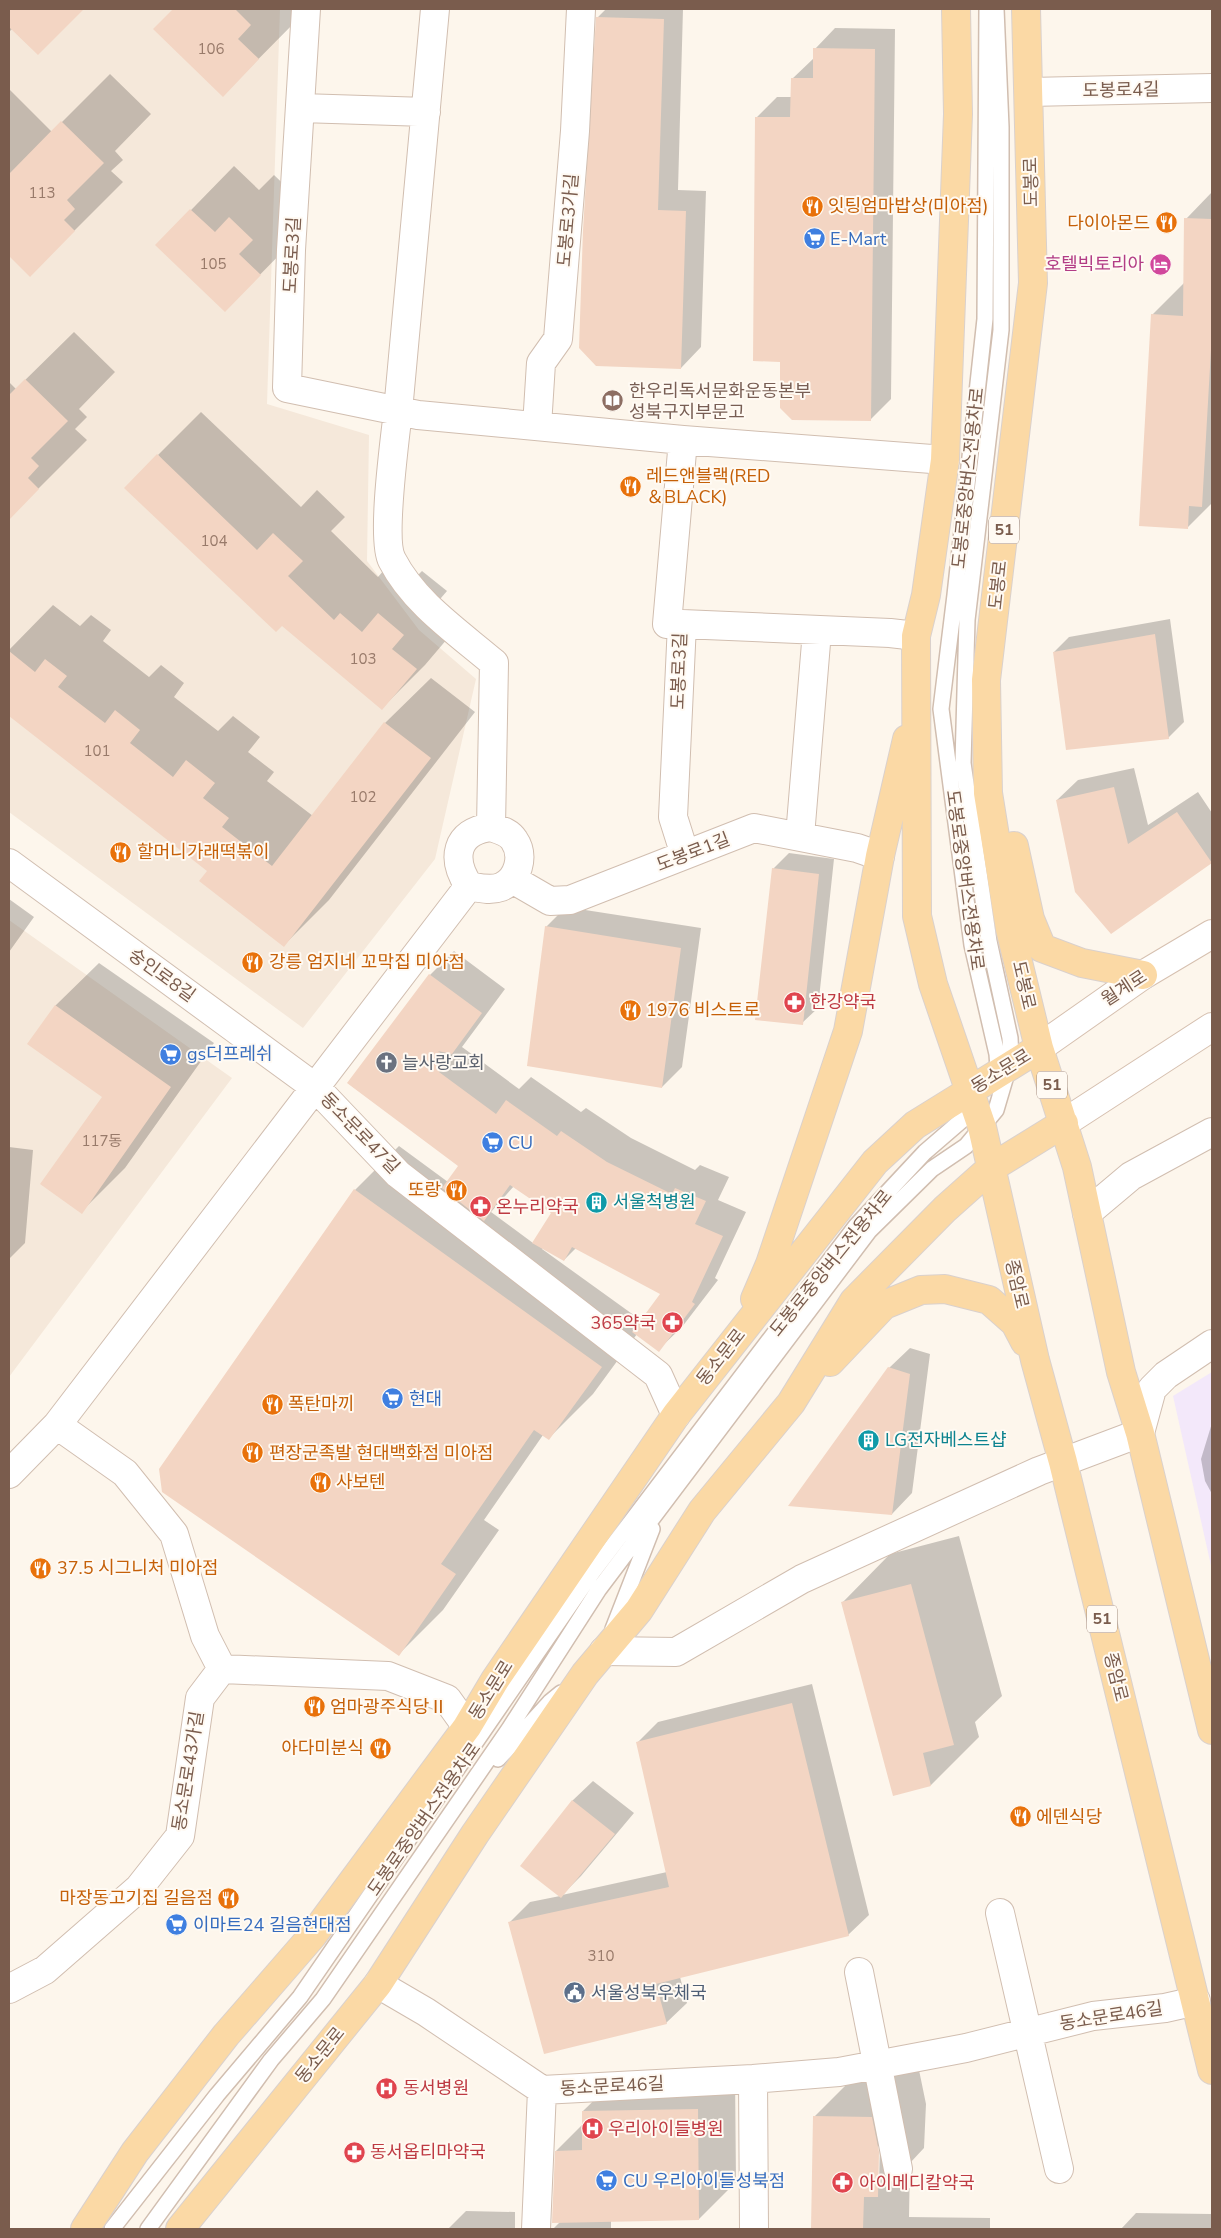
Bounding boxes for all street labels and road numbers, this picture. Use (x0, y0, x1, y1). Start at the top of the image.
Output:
street label: 도봉로4길 (1082, 77, 1160, 103)
street label: 도봉로 (1019, 157, 1043, 207)
street label: 도봉로3가길 (552, 172, 584, 268)
street label: 도봉로3길 (278, 216, 306, 294)
street label: 도봉로중앙버스전용차로 (947, 386, 989, 570)
road number: 51 (989, 516, 1019, 544)
street label: 도봉로 (983, 559, 1013, 611)
street label: 도봉로3길 (666, 632, 692, 710)
street label: 도봉로중앙버스전용차로 (940, 788, 990, 972)
street label: 도봉로1길 (653, 827, 733, 877)
street label: 숭인로8길 (124, 943, 200, 1007)
street label: 도봉로 (1007, 958, 1041, 1012)
street label: 월계로 (1097, 964, 1151, 1012)
street label: 동소문로 (967, 1043, 1035, 1099)
road number: 51 (1037, 1072, 1067, 1098)
street label: 동소문로47길 (315, 1087, 405, 1179)
street label: 도봉로중앙버스전용차로 (764, 1185, 898, 1341)
street label: 종암로 (1000, 1257, 1034, 1311)
street label: 동소문로 (691, 1324, 751, 1390)
road number: 51 (1087, 1606, 1117, 1632)
street label: 종암로 (1098, 1650, 1134, 1704)
street label: 동소문로 (463, 1656, 519, 1724)
street label: 동소문로43가길 (167, 1709, 209, 1833)
street label: 도봉로중앙버스전용차로 (362, 1738, 486, 1900)
street label: 동소문로46길 (1058, 1996, 1164, 2036)
street label: 동소문로 (290, 2022, 350, 2088)
street label: 동소문로46길 (559, 2071, 665, 2101)

